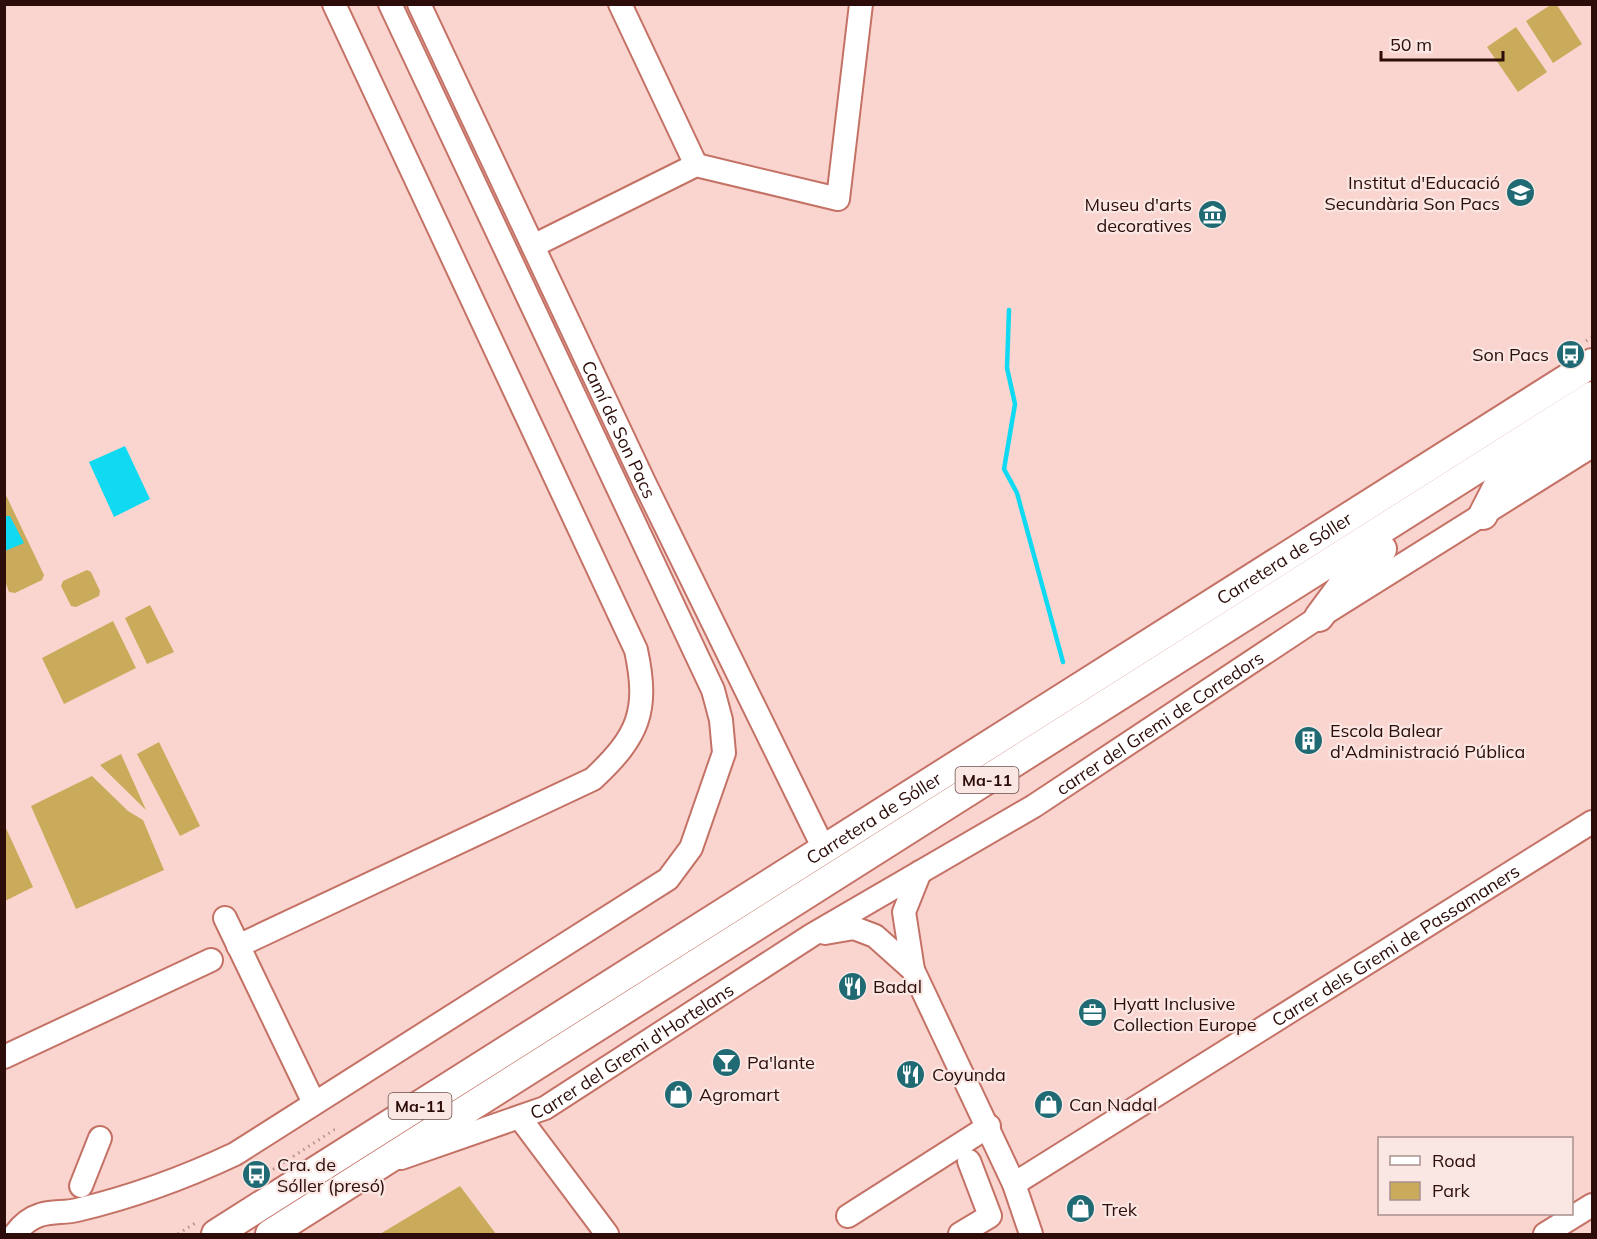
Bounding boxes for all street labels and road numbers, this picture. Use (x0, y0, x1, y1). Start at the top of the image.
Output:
street label: Camí de Son Pacs (577, 357, 662, 502)
street label: Carretera de Sóller (1212, 506, 1356, 609)
street label: carrer del Gremi de Corredors (1052, 646, 1268, 800)
street label: Carretera de Sóller (802, 766, 946, 869)
road number: Ma-11 (956, 767, 1018, 793)
street label: Carrer dels Gremi de Passamaners (1267, 859, 1524, 1031)
street label: Carrer del Gremi d'Hortelans (527, 978, 738, 1124)
road number: Ma-11 (388, 1093, 452, 1119)

